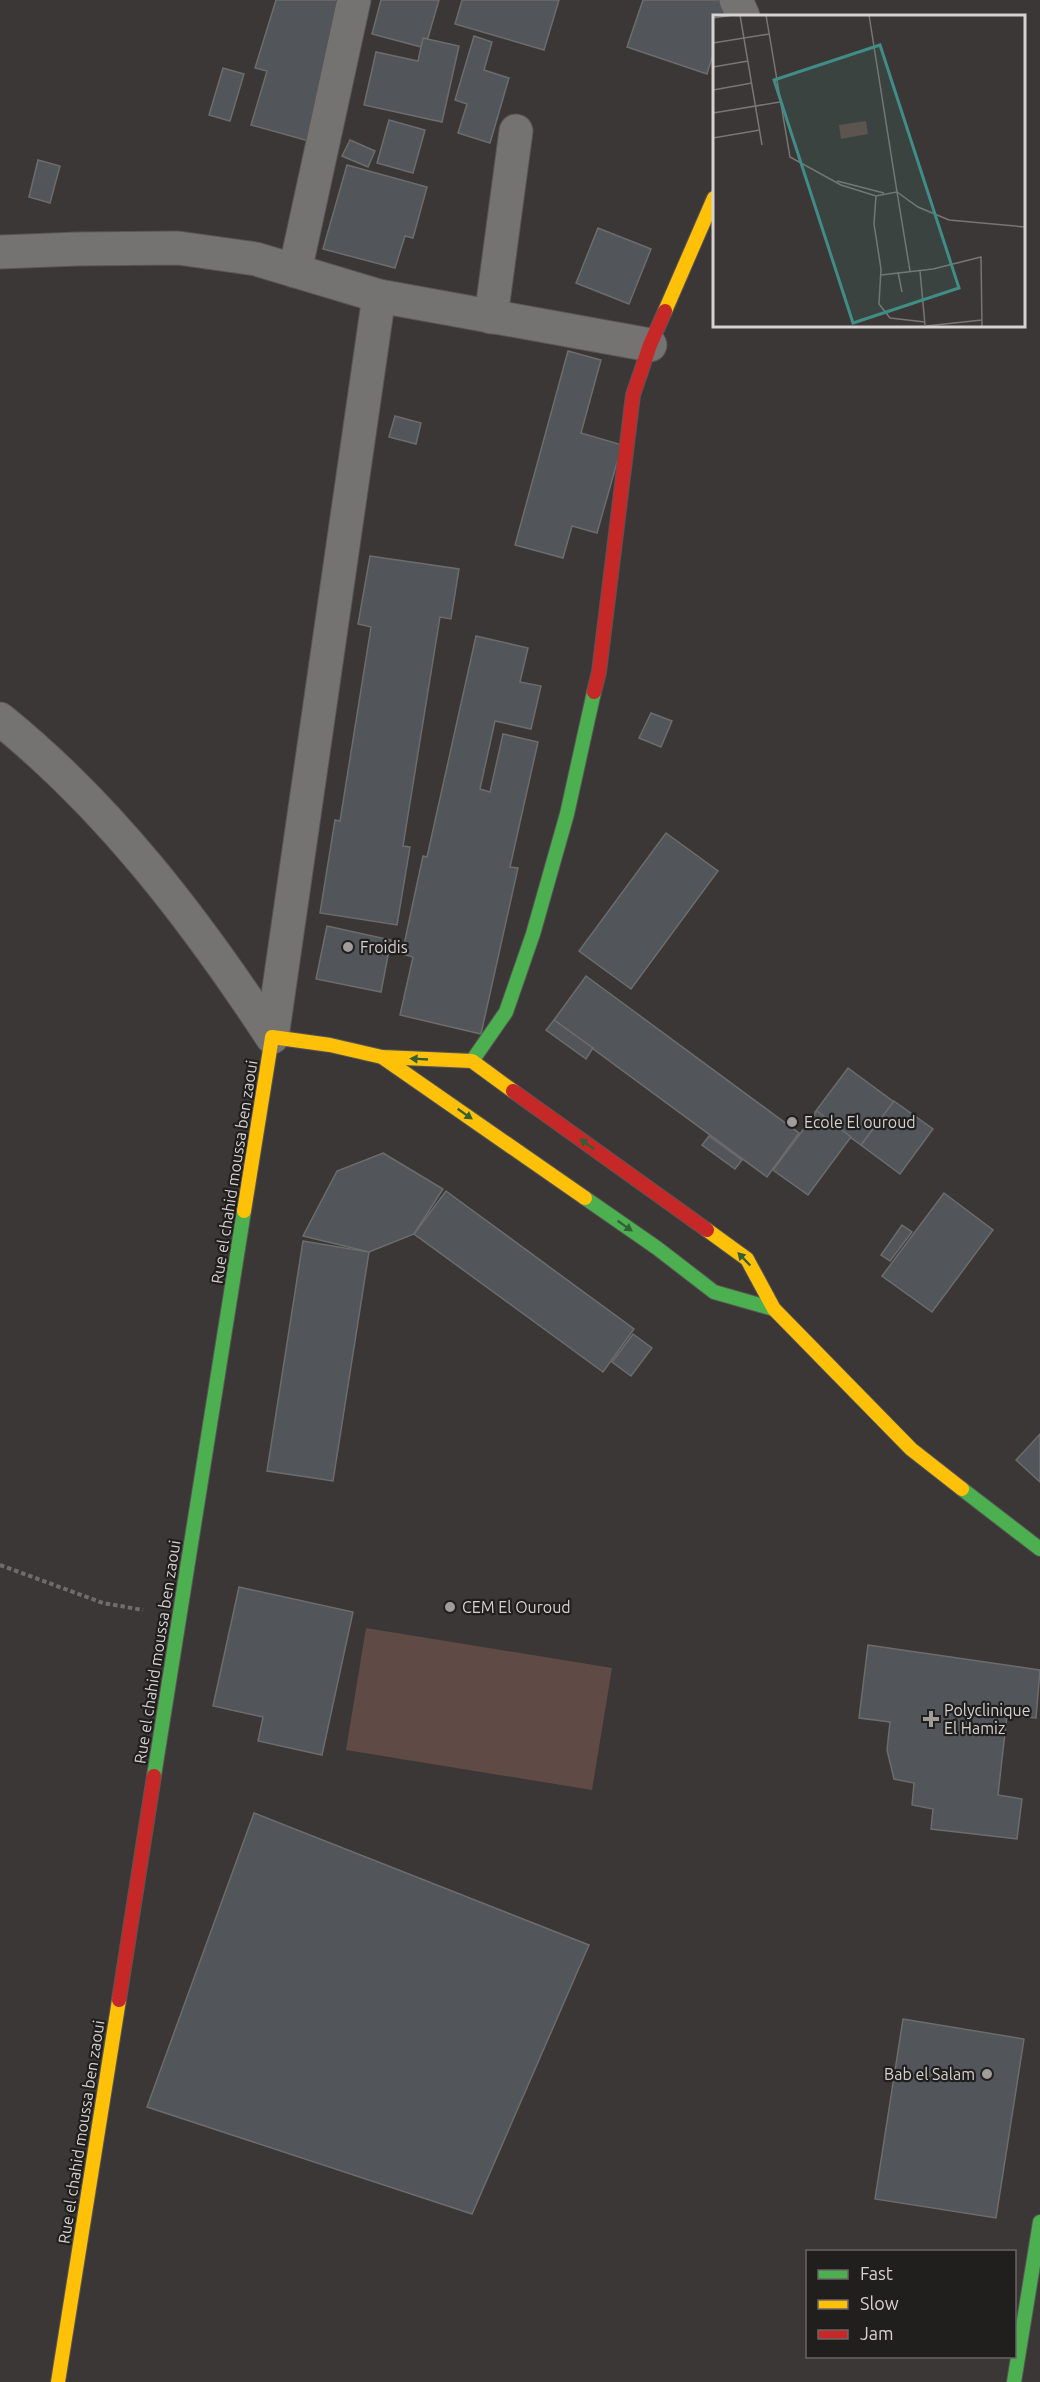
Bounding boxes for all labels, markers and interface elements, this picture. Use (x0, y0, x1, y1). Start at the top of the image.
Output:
inset map (713, 15, 1025, 327)
place label: Froidis (360, 938, 408, 956)
marker: Froidis (341, 940, 355, 954)
one-way arrow (409, 1054, 428, 1063)
street label: Rue el chahid moussa ben zaoui (207, 1059, 261, 1285)
one-way arrow (456, 1108, 472, 1120)
place label: Ecole El ouroud (804, 1113, 916, 1131)
marker: Ecole El ouroud (785, 1115, 799, 1129)
one-way arrow (580, 1138, 596, 1150)
one-way arrow (617, 1220, 633, 1231)
one-way arrow (737, 1252, 751, 1267)
street label: Rue el chahid moussa ben zaoui (130, 1539, 184, 1765)
place label: CEM El Ouroud (462, 1598, 571, 1616)
marker: CEM El Ouroud (443, 1600, 457, 1614)
place label: Polyclinique El Hamiz (944, 1701, 1030, 1737)
marker: Polyclinique El Hamiz (922, 1710, 940, 1728)
street label: Rue el chahid moussa ben zaoui (54, 2019, 108, 2245)
place label: Bab el Salam (884, 2065, 975, 2083)
marker: Bab el Salam (980, 2067, 994, 2081)
legend (806, 2250, 1016, 2358)
text: Fast (860, 2263, 893, 2283)
text: Slow (860, 2293, 899, 2313)
text: Jam (860, 2323, 894, 2343)

